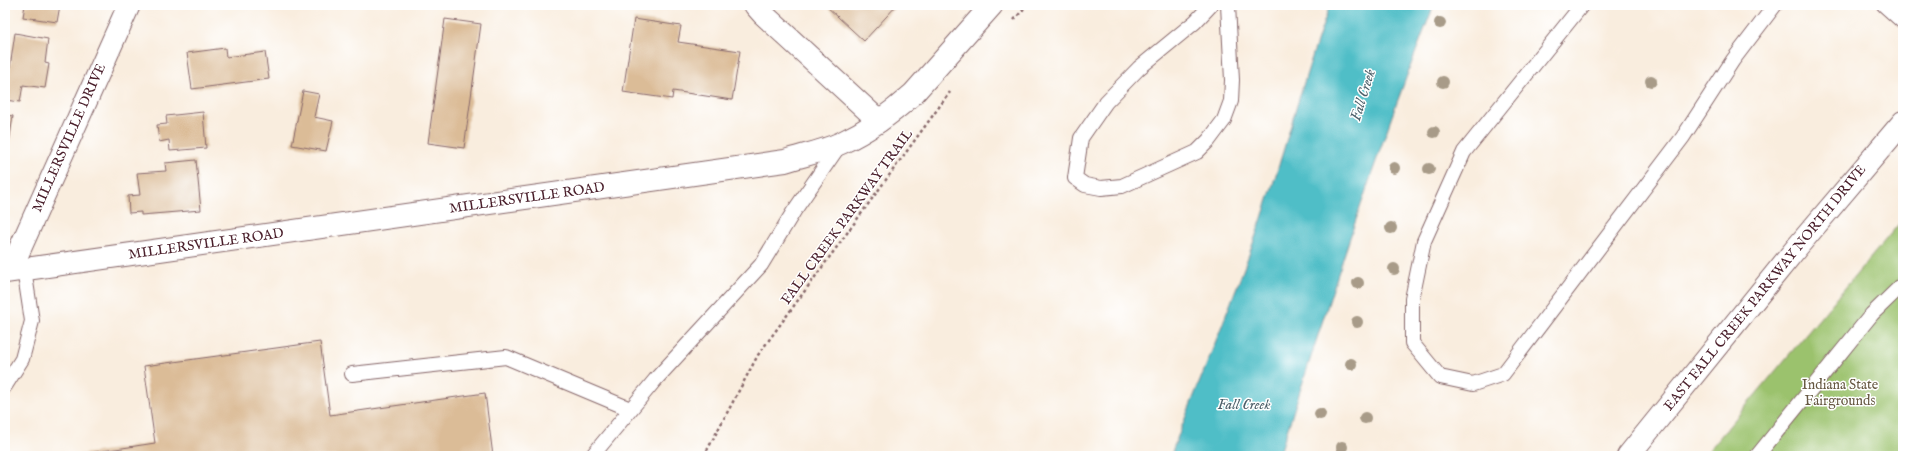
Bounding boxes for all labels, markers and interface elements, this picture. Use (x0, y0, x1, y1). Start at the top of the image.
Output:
street label: MILLERSVILLE DRIVE (28, 61, 110, 215)
water label: Fall Creek (1346, 67, 1380, 123)
street label: FALL CREEK PARKWAY TRAIL (777, 126, 917, 308)
street label: EAST FALL CREEK PARKWAY NORTH DRIVE (1660, 161, 1870, 415)
street label: MILLERSVILLE ROAD (448, 178, 606, 218)
street label: MILLERSVILLE ROAD (127, 224, 285, 264)
park label: Indiana State Fairgrounds (1802, 376, 1879, 410)
water label: Fall Creek (1217, 395, 1271, 414)

